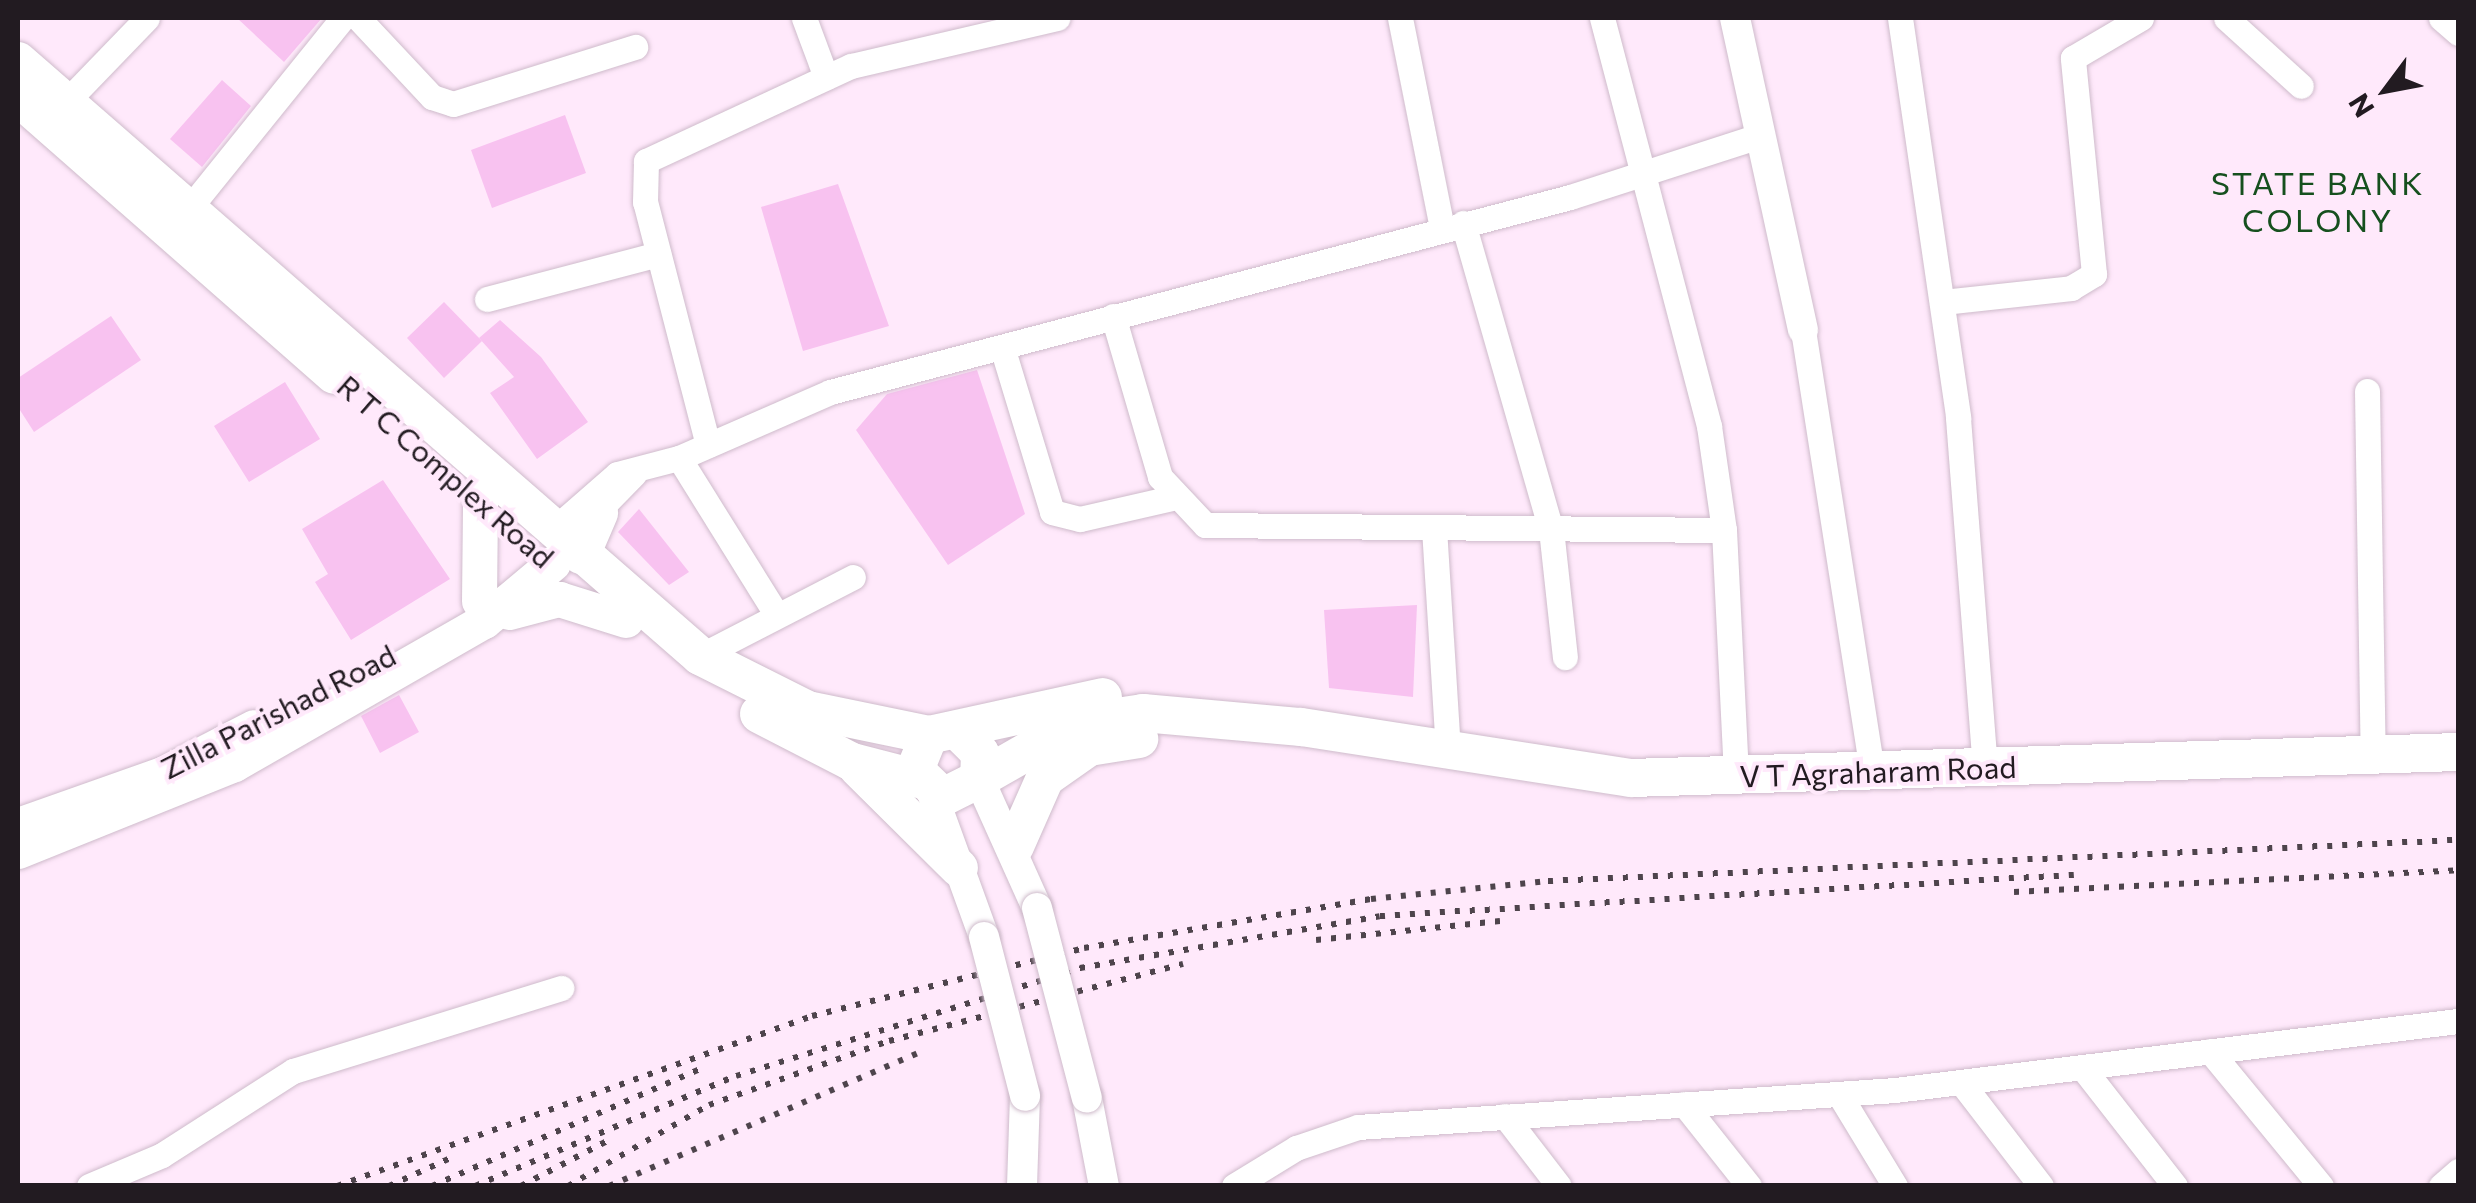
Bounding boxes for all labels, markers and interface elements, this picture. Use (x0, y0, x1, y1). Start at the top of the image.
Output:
north arrow (2336, 40, 2436, 140)
text: N (2341, 88, 2381, 124)
district label: STATE BANK COLONY (2211, 164, 2425, 239)
street label: R T C Complex Road (331, 367, 561, 575)
street label: Zilla Parishad Road (155, 636, 401, 786)
street label: V T Agraharam Road (1739, 748, 2017, 794)

